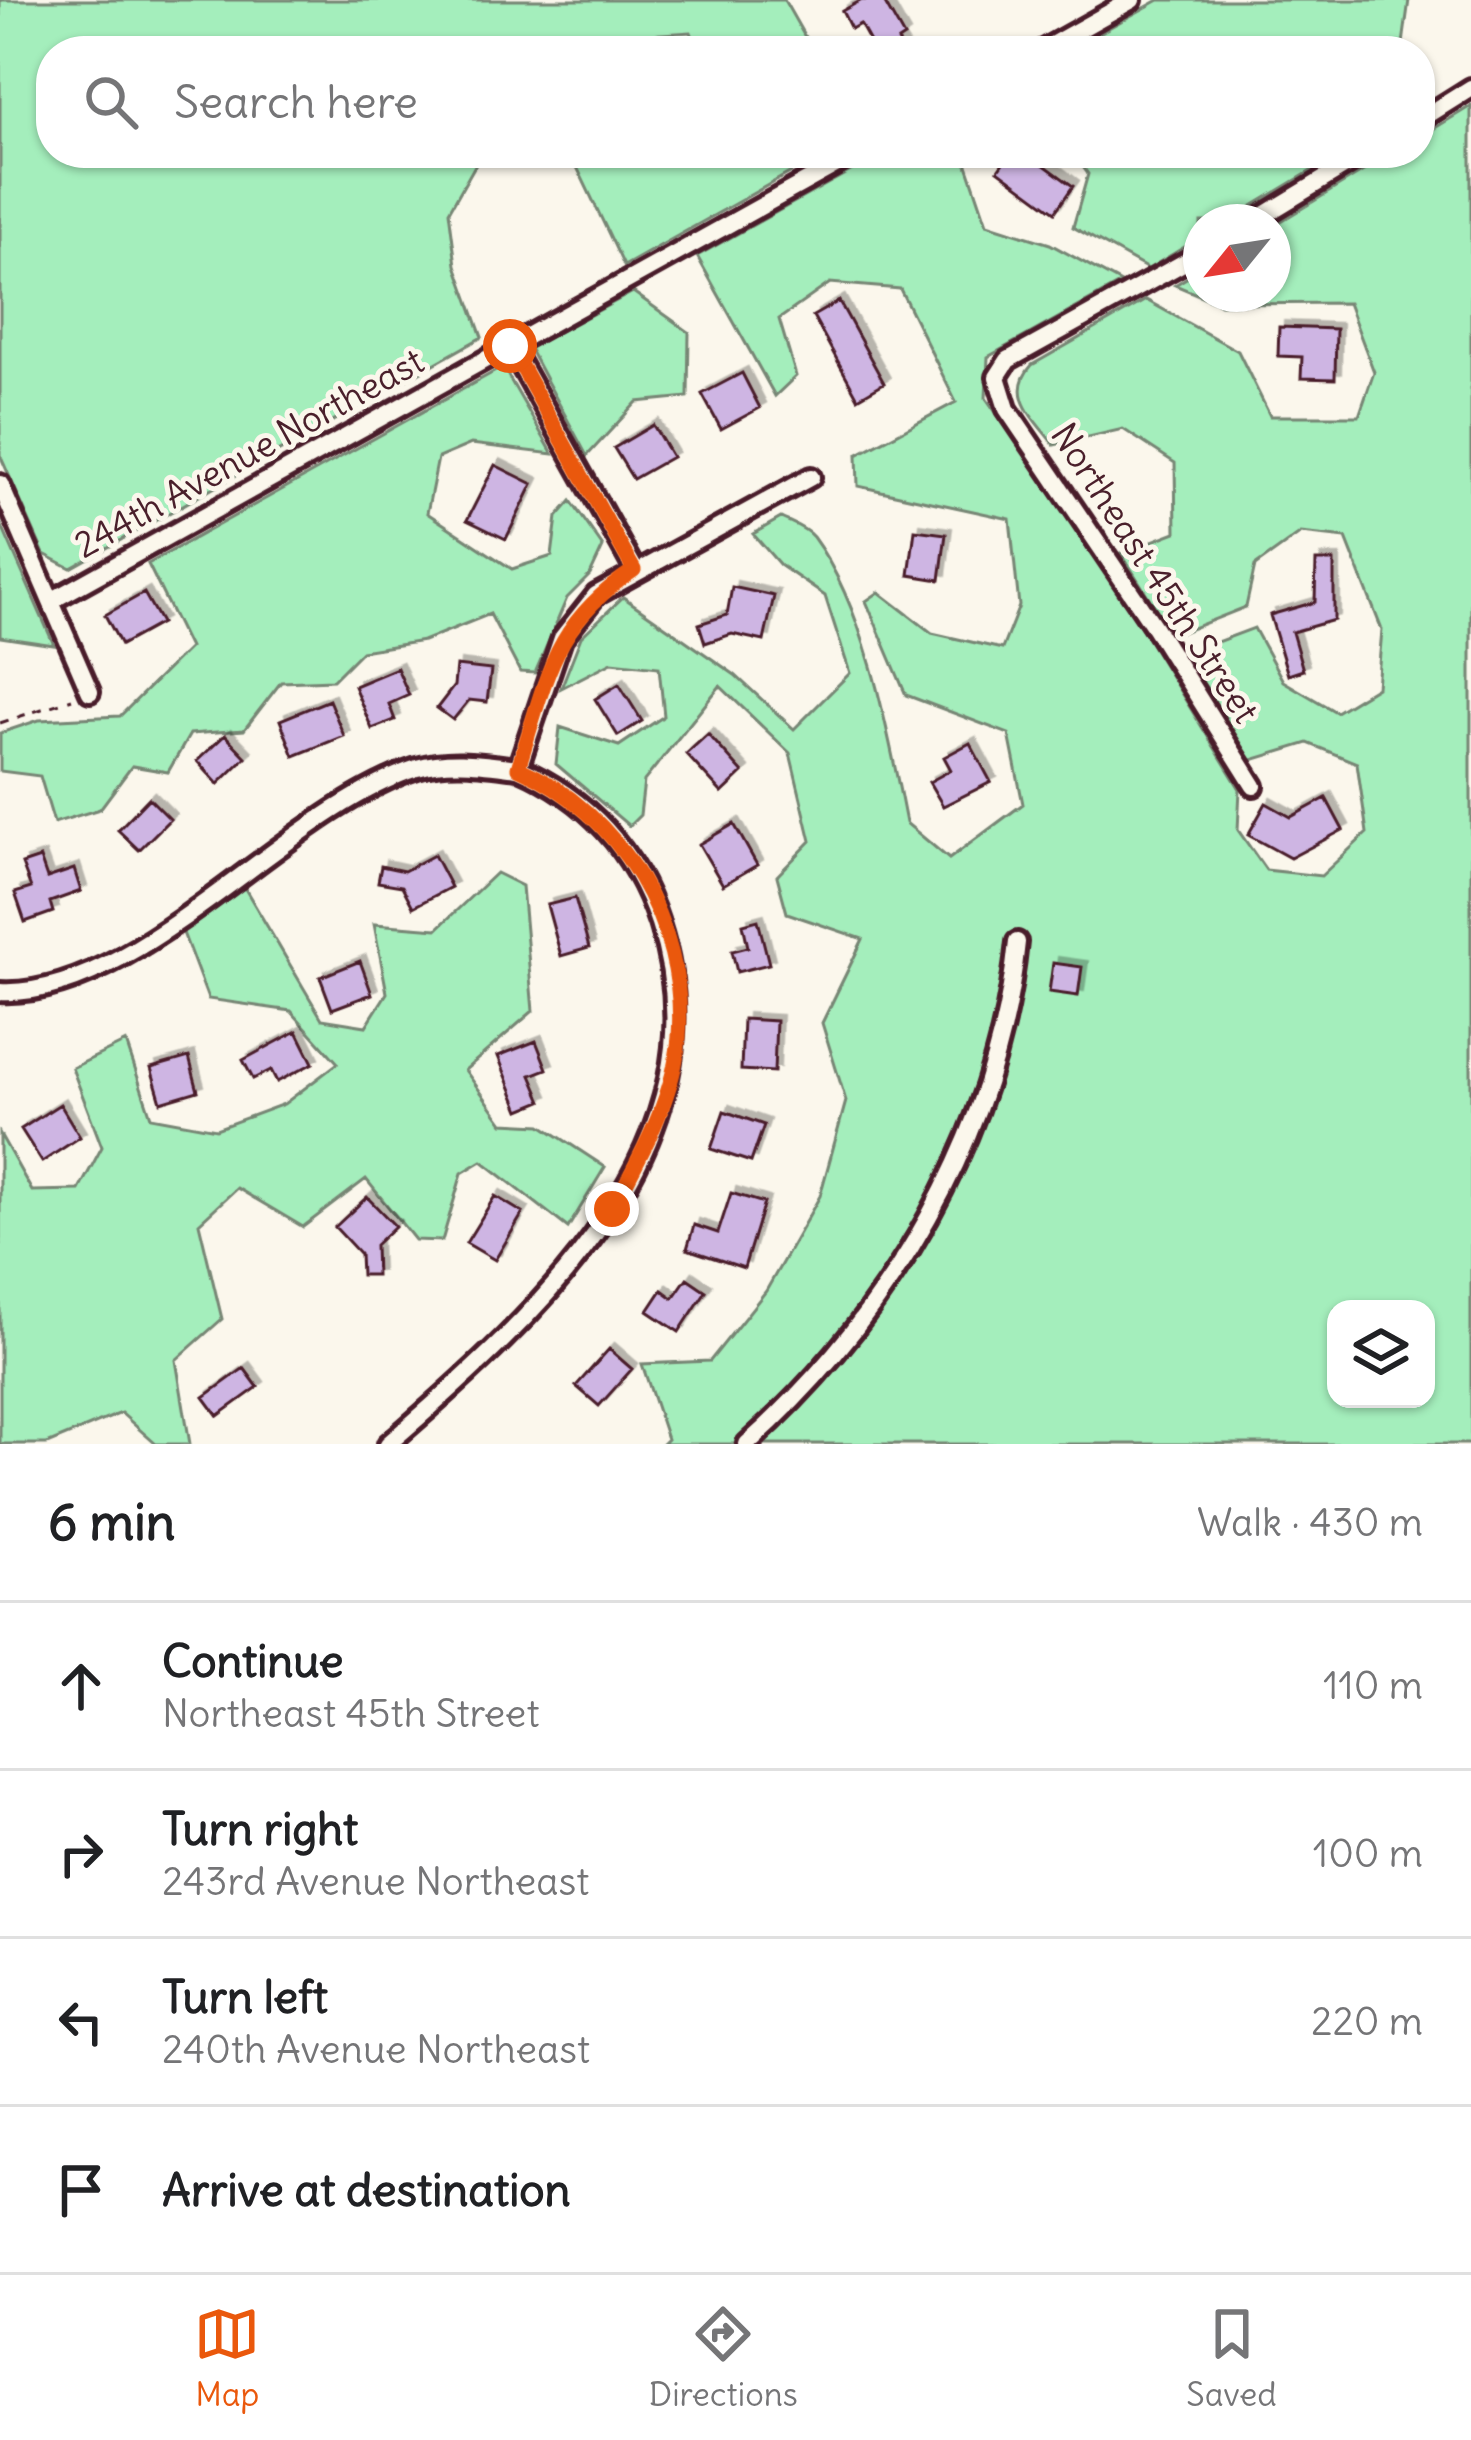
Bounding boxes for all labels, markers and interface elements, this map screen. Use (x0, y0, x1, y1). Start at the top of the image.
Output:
search box (36, 36, 1435, 168)
icon: search (78, 69, 144, 135)
text: Search here (174, 74, 418, 130)
north arrow (1183, 204, 1291, 312)
route start (483, 319, 537, 373)
street label: 244th Avenue Northeast (67, 338, 431, 568)
street label: Northeast 45th Street (1041, 415, 1269, 731)
route end (585, 1182, 639, 1236)
map controls (1327, 1300, 1435, 1408)
button: layers (1327, 1300, 1435, 1408)
text: 6 min (48, 1490, 175, 1554)
text: Walk · 430 m (1197, 1498, 1423, 1547)
text: Continue (162, 1633, 344, 1689)
icon: ahead (48, 1653, 114, 1719)
text: 110 m (1323, 1661, 1423, 1710)
text: Northeast 45th Street (162, 1689, 540, 1738)
text: Turn right (162, 1801, 358, 1857)
icon: right (48, 1821, 114, 1887)
text: 100 m (1313, 1829, 1423, 1878)
text: 243rd Avenue Northeast (162, 1857, 589, 1906)
text: Turn left (162, 1969, 328, 2025)
icon: left (48, 1989, 114, 2055)
text: 220 m (1311, 1997, 1423, 2046)
text: 240th Avenue Northeast (162, 2025, 590, 2074)
icon: arrive (48, 2157, 114, 2223)
text: Arrive at destination (162, 2162, 571, 2218)
tab: Map (194, 2301, 260, 2415)
tab: Directions (649, 2301, 798, 2415)
tab: Saved (1186, 2301, 1277, 2415)

